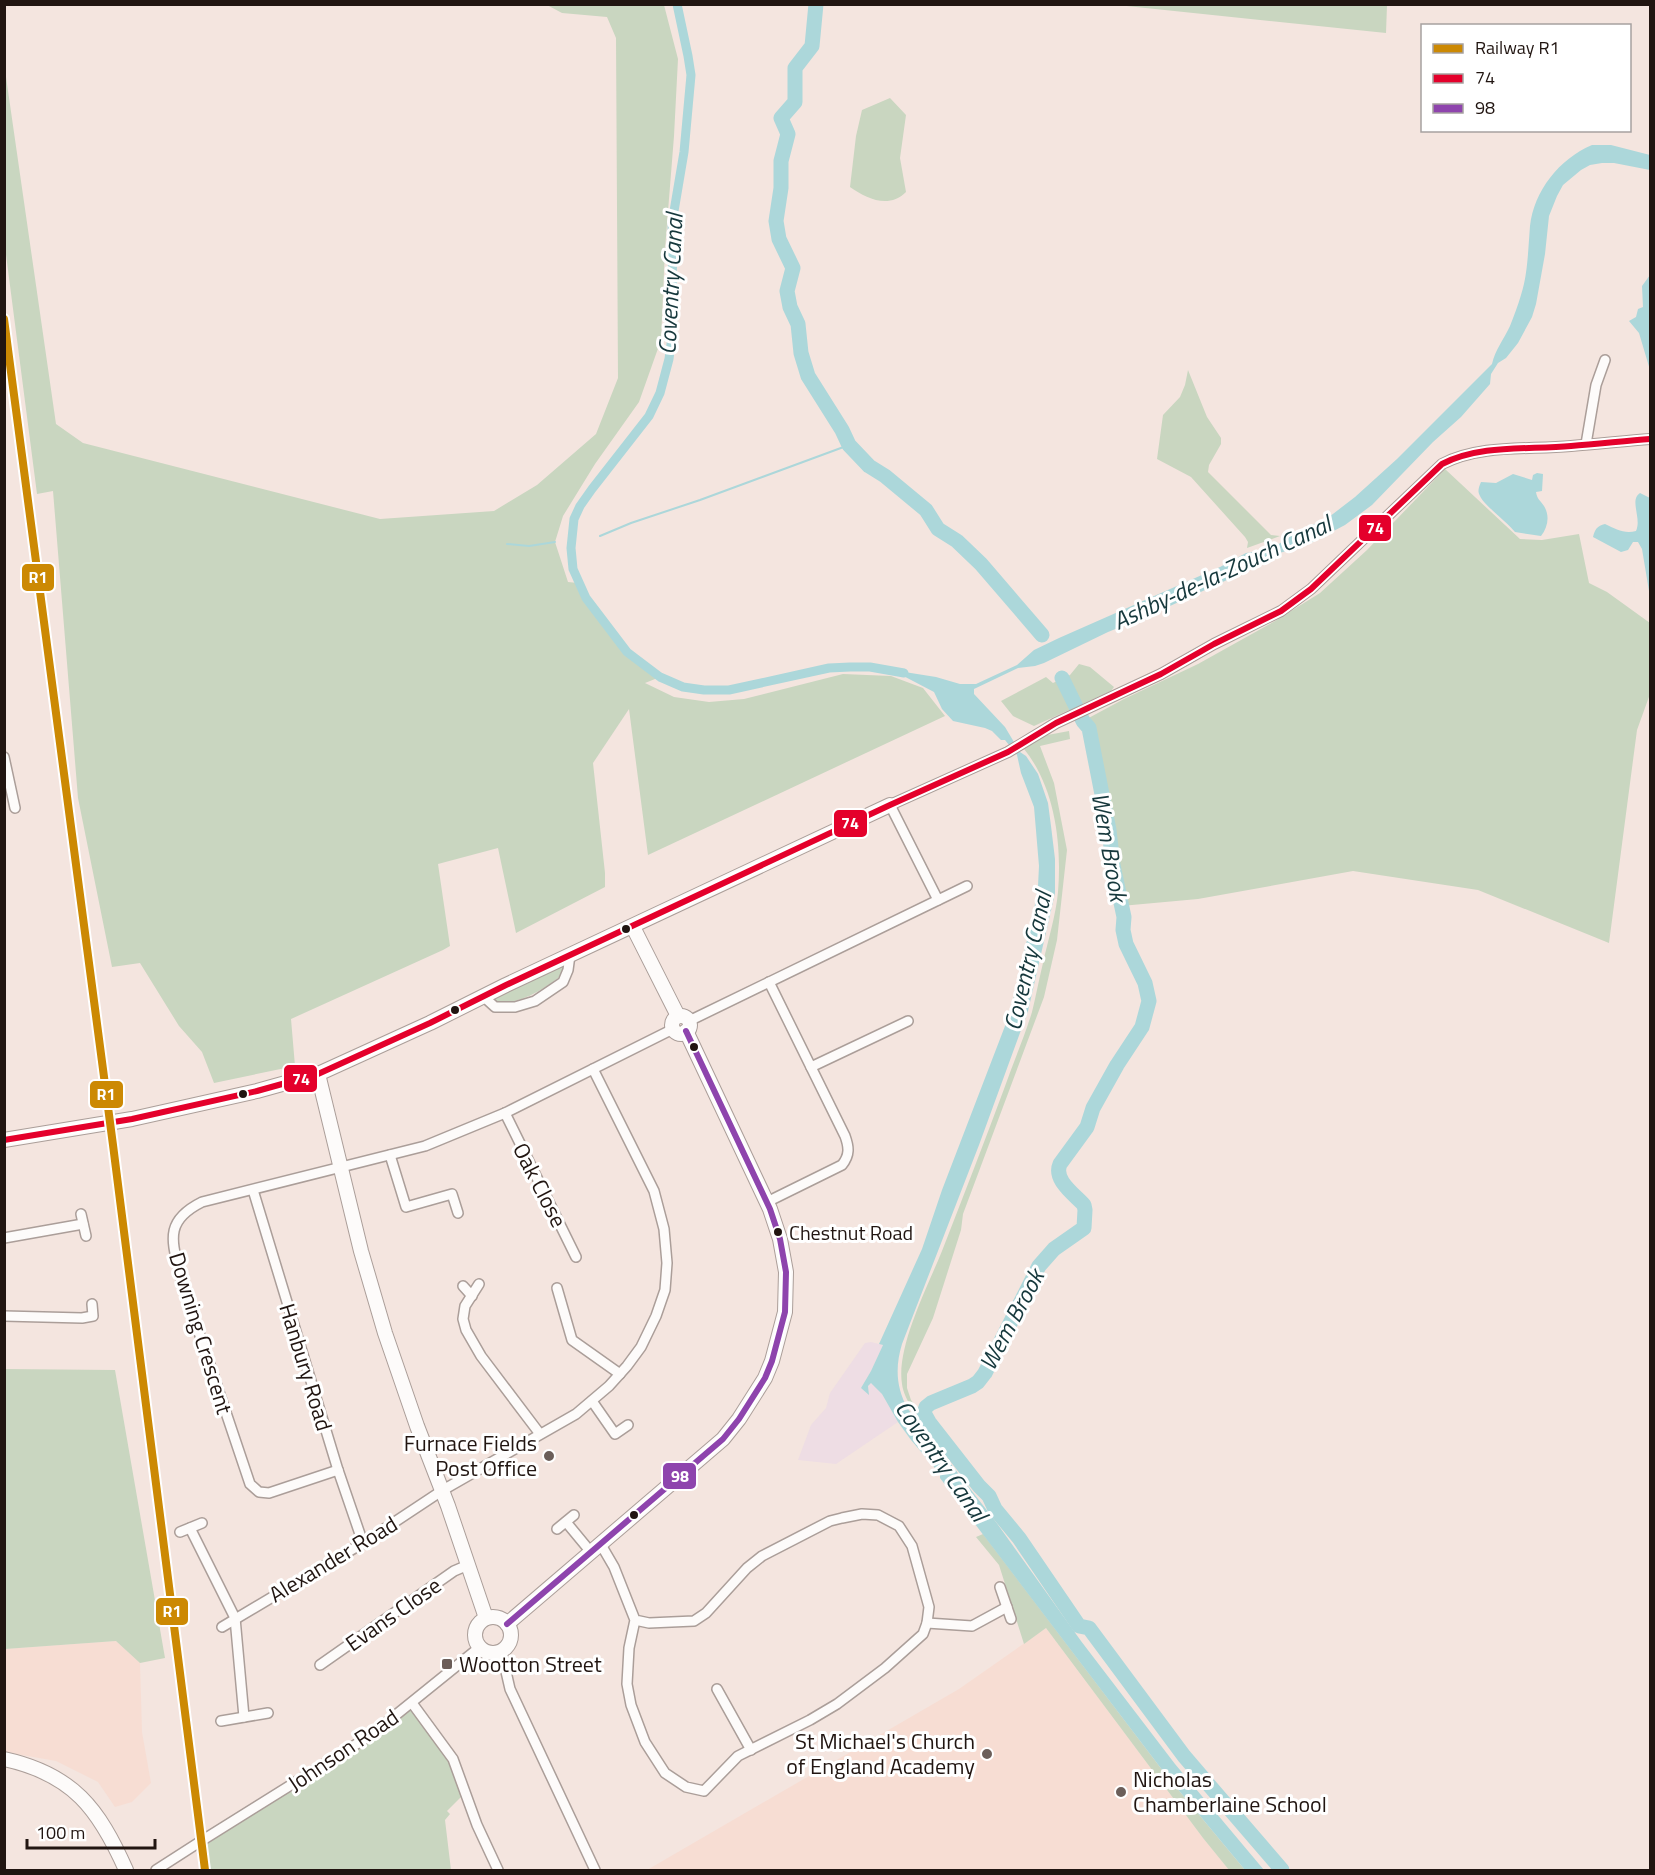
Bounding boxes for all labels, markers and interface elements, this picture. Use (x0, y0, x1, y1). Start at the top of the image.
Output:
legend (1421, 24, 1631, 132)
text: Railway R1 (1475, 34, 1560, 61)
text: 74 (1475, 64, 1495, 91)
text: 98 (1475, 94, 1495, 121)
water label: Coventry Canal (648, 210, 692, 355)
water label: Ashby-de-la-Zouch Canal (1107, 504, 1339, 639)
line badge: 74 (1358, 514, 1392, 542)
text: 74 (1366, 516, 1384, 540)
line badge: R1 (21, 563, 55, 592)
text: R1 (29, 565, 47, 589)
water label: Wem Brook (1083, 790, 1138, 907)
line badge: 74 (833, 809, 868, 838)
text: 74 (841, 811, 859, 835)
water label: Coventry Canal (994, 885, 1061, 1034)
unlabelled marker (620, 923, 632, 935)
unlabelled marker (449, 1004, 461, 1016)
unlabelled marker (688, 1041, 700, 1053)
line badge: 74 (283, 1064, 318, 1093)
text: 74 (292, 1067, 310, 1091)
line badge: R1 (89, 1080, 124, 1109)
text: R1 (97, 1082, 115, 1106)
unlabelled marker (237, 1088, 249, 1100)
street label: Oak Close (504, 1137, 576, 1233)
place label: Chestnut Road (789, 1217, 913, 1248)
marker: Chestnut Road (772, 1226, 784, 1238)
street label: Downing Crescent (160, 1248, 242, 1418)
water label: Wem Brook (969, 1260, 1054, 1376)
street label: Hanbury Road (270, 1299, 342, 1435)
water label: Coventry Canal (887, 1392, 999, 1531)
place label: Furnace Fields Post Office (404, 1426, 537, 1485)
marker: Furnace Fields Post Office (542, 1449, 556, 1463)
line badge: 98 (662, 1462, 697, 1490)
text: 98 (671, 1464, 689, 1488)
street label: Alexander Road (262, 1507, 404, 1611)
unlabelled marker (628, 1509, 640, 1521)
street label: Evans Close (338, 1568, 448, 1660)
line badge: R1 (155, 1597, 189, 1626)
text: R1 (163, 1599, 181, 1623)
place label: Wootton Street (459, 1647, 602, 1681)
marker: Wootton Street (440, 1657, 454, 1671)
street label: Johnson Road (281, 1700, 405, 1800)
place label: St Michael's Church of England Academy (786, 1724, 975, 1783)
marker: St Michael's Church of England Academy (980, 1747, 994, 1761)
place label: Nicholas Chamberlaine School (1133, 1762, 1327, 1821)
marker: Nicholas Chamberlaine School (1114, 1785, 1128, 1799)
scale bar (27, 1812, 154, 1850)
text: 100 m (36, 1819, 85, 1846)

